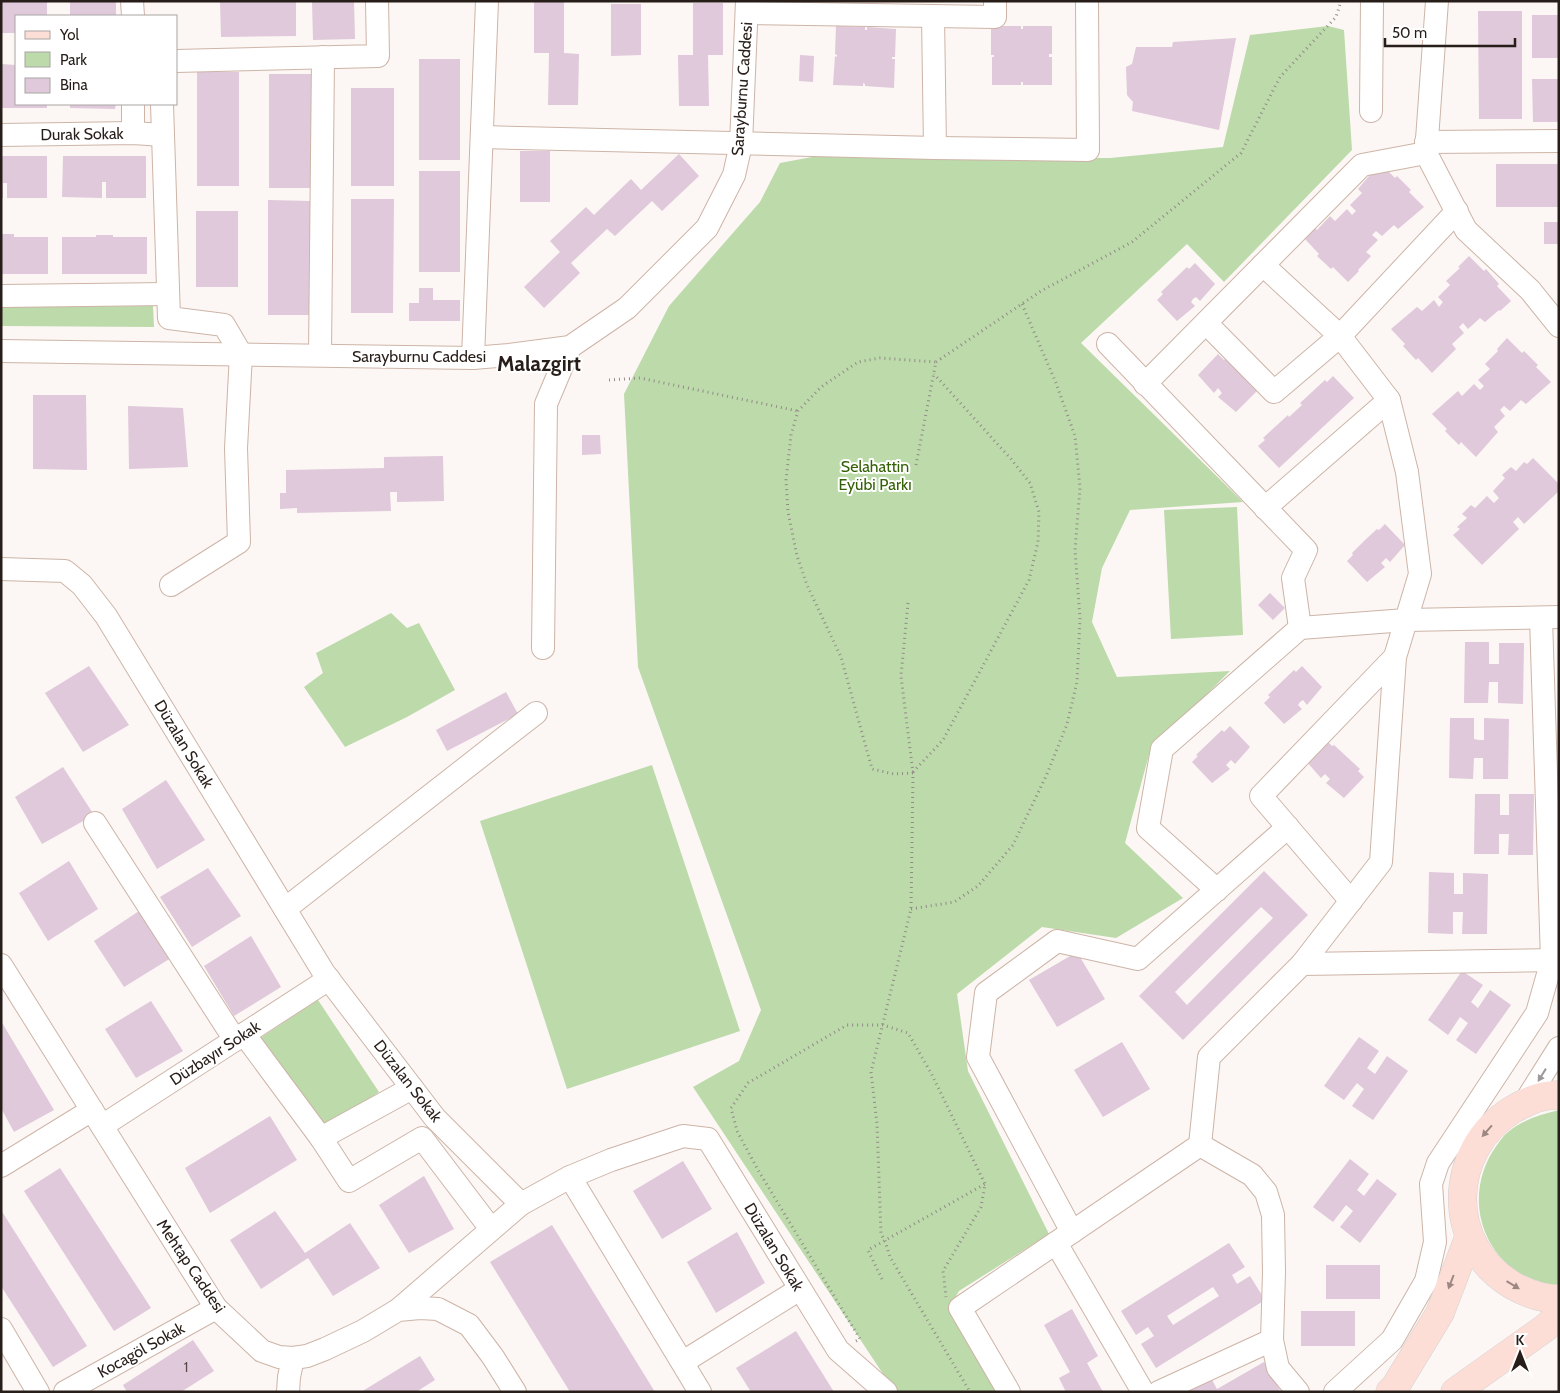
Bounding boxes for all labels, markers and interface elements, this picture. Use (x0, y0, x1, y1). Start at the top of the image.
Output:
legend (15, 15, 178, 105)
scale bar (1385, 15, 1515, 47)
street label: Sarayburnu Caddesi (728, 21, 756, 157)
text: 50 m (1392, 24, 1427, 42)
text: Yol (59, 26, 79, 44)
text: Park (60, 51, 87, 69)
text: Bina (60, 76, 88, 94)
street label: Durak Sokak (40, 124, 125, 144)
street label: Sarayburnu Caddesi (352, 347, 486, 366)
district label: Malazgirt (497, 351, 581, 376)
park label: Selahattin Eyübi Parkı (838, 457, 912, 494)
street label: Düzalan Sokak (150, 697, 218, 792)
street label: Düzbayır Sokak (166, 1016, 264, 1089)
street label: Düzalan Sokak (370, 1036, 447, 1127)
one-way arrow (1537, 1068, 1547, 1082)
one-way arrow (1481, 1125, 1493, 1137)
street label: Düzalan Sokak (740, 1200, 808, 1295)
street label: Mehtap Caddesi (153, 1216, 229, 1316)
one-way arrow (1447, 1275, 1455, 1289)
one-way arrow (1506, 1281, 1519, 1290)
street label: Kocagöl Sokak (94, 1318, 189, 1382)
north arrow (1495, 1328, 1545, 1378)
text: K (1516, 1331, 1525, 1349)
house number: 1 (184, 1358, 188, 1376)

